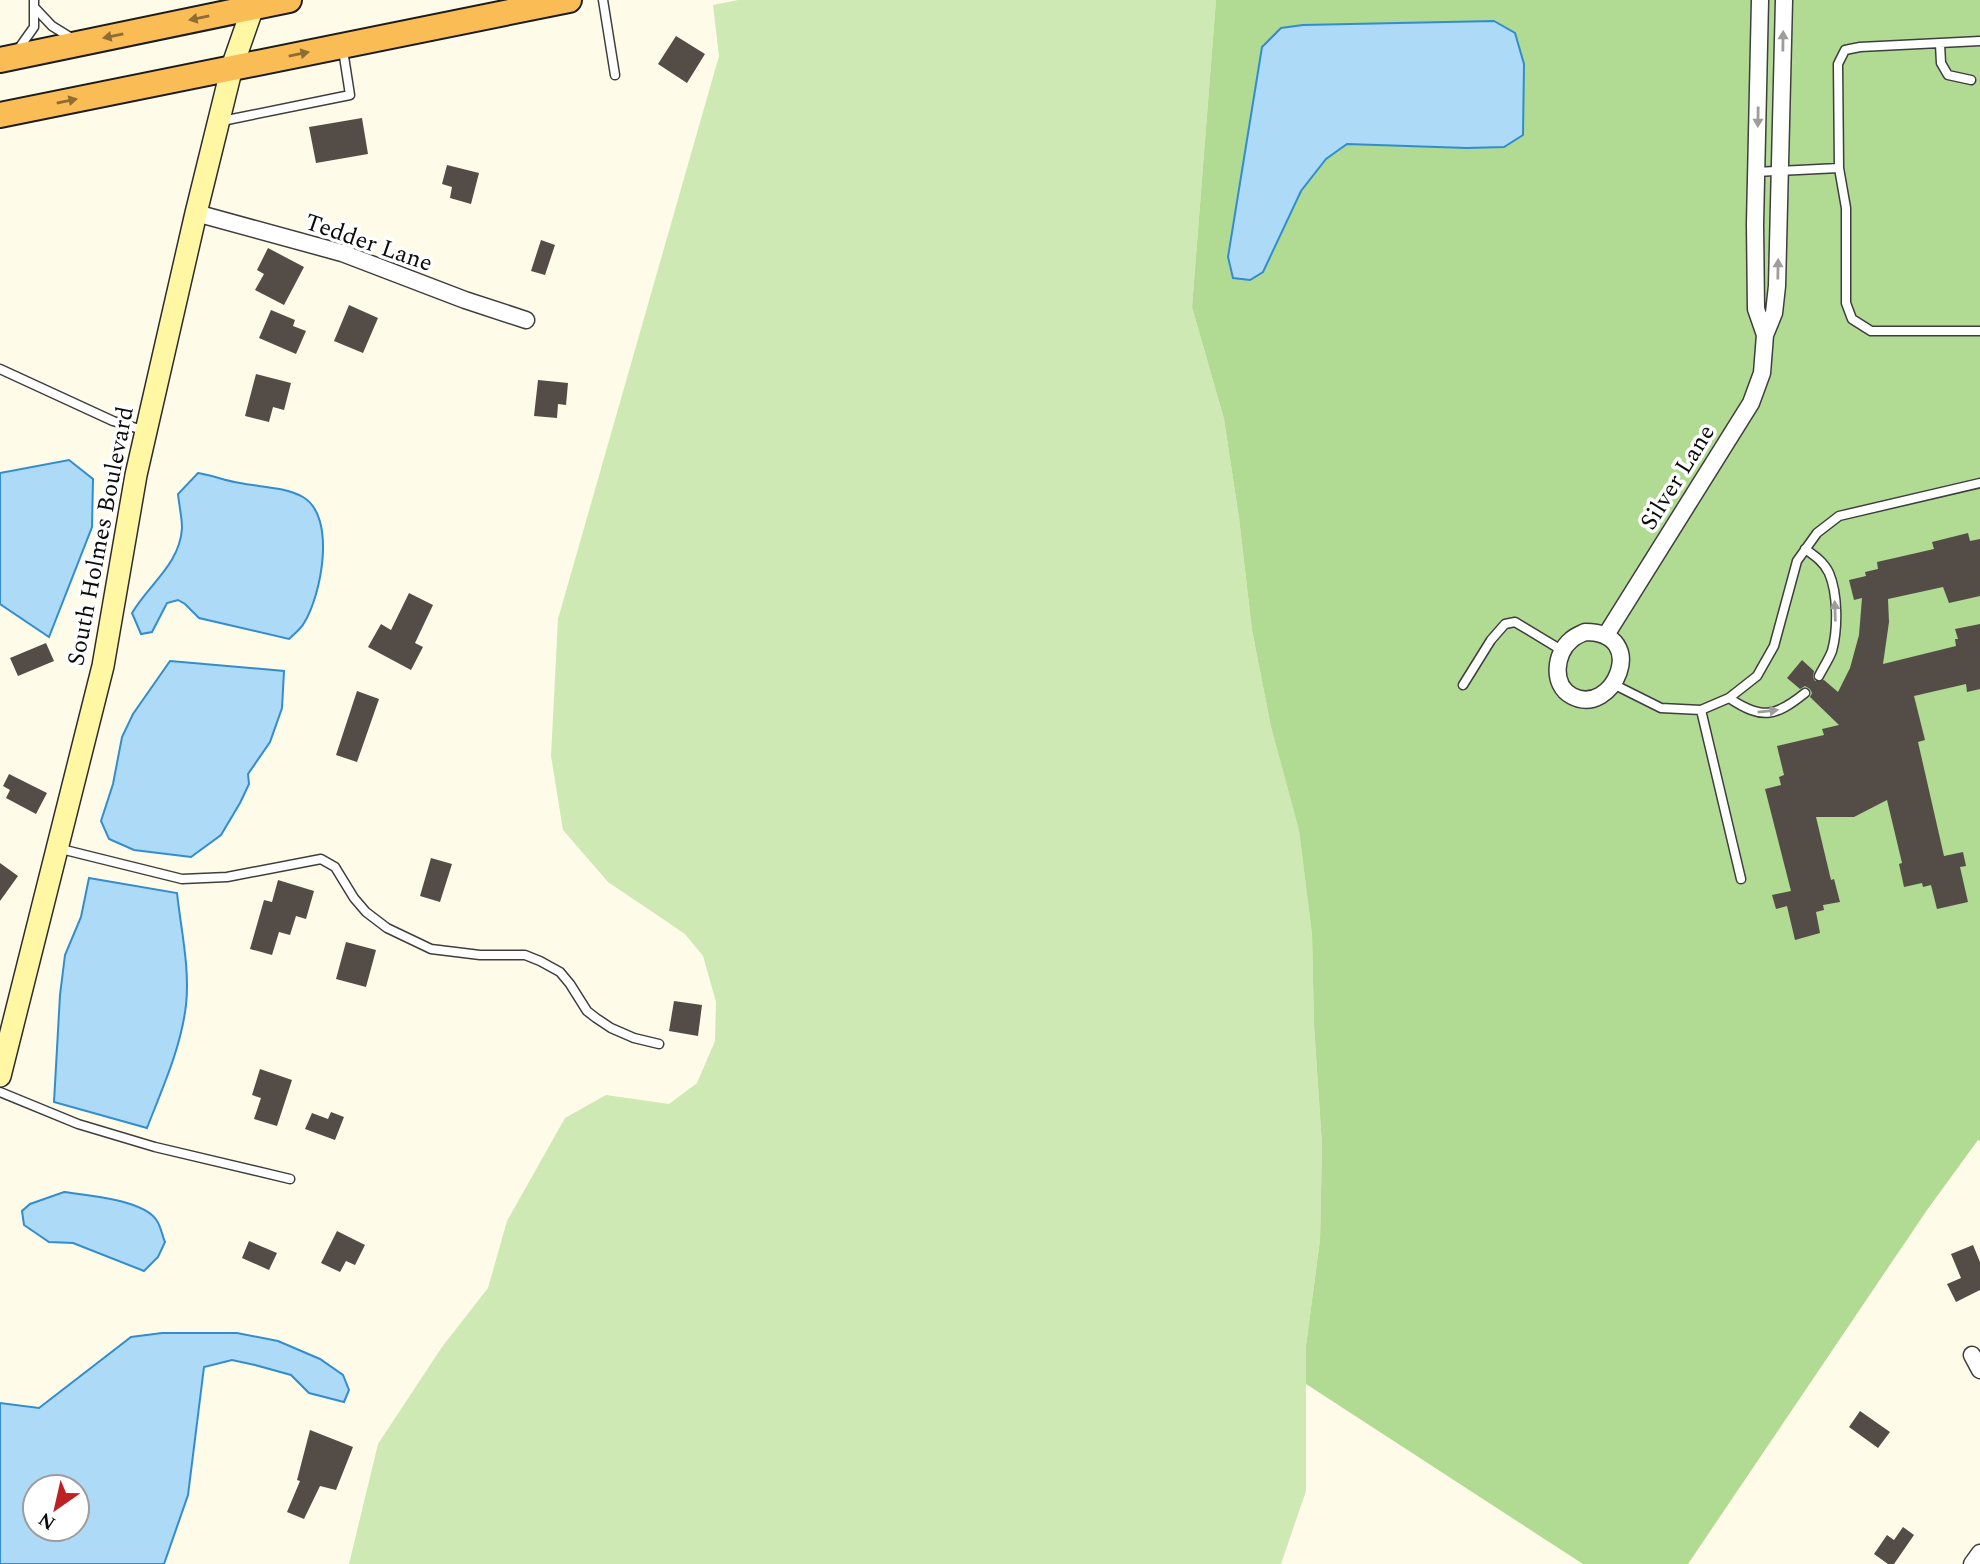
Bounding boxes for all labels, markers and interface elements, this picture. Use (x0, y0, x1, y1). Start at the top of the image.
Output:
one-way arrow (188, 13, 210, 24)
one-way arrow (1777, 30, 1789, 52)
one-way arrow (102, 31, 124, 42)
one-way arrow (288, 48, 310, 59)
one-way arrow (56, 96, 78, 107)
one-way arrow (1752, 106, 1763, 128)
street label: Tedder Lane (300, 204, 437, 282)
one-way arrow (1772, 258, 1783, 280)
street label: South Holmes Boulevard (58, 403, 144, 669)
street label: Silver Lane (1631, 418, 1725, 537)
one-way arrow (1829, 600, 1840, 622)
one-way arrow (1757, 705, 1779, 716)
north arrow (21, 1473, 91, 1543)
text: N (33, 1504, 62, 1537)

